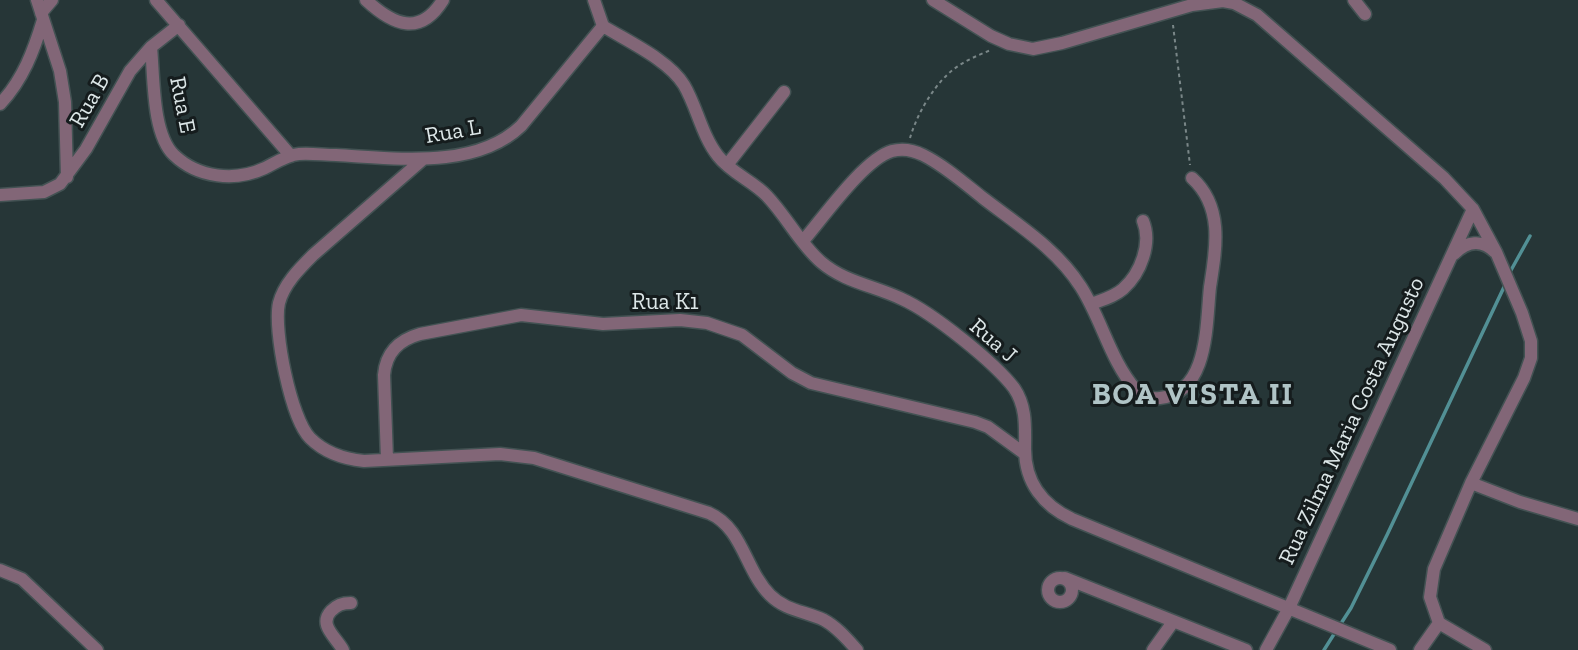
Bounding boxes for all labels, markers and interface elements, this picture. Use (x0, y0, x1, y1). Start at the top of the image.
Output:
street label: Rua B (64, 69, 116, 133)
street label: Rua E (163, 74, 201, 136)
street label: Rua L (423, 114, 483, 150)
street label: Rua Zilma Maria Costa Augusto (1273, 273, 1431, 569)
street label: Rua K1 (631, 288, 699, 316)
street label: Rua J (964, 313, 1022, 369)
district label: BOA VISTA II (1093, 377, 1293, 413)

